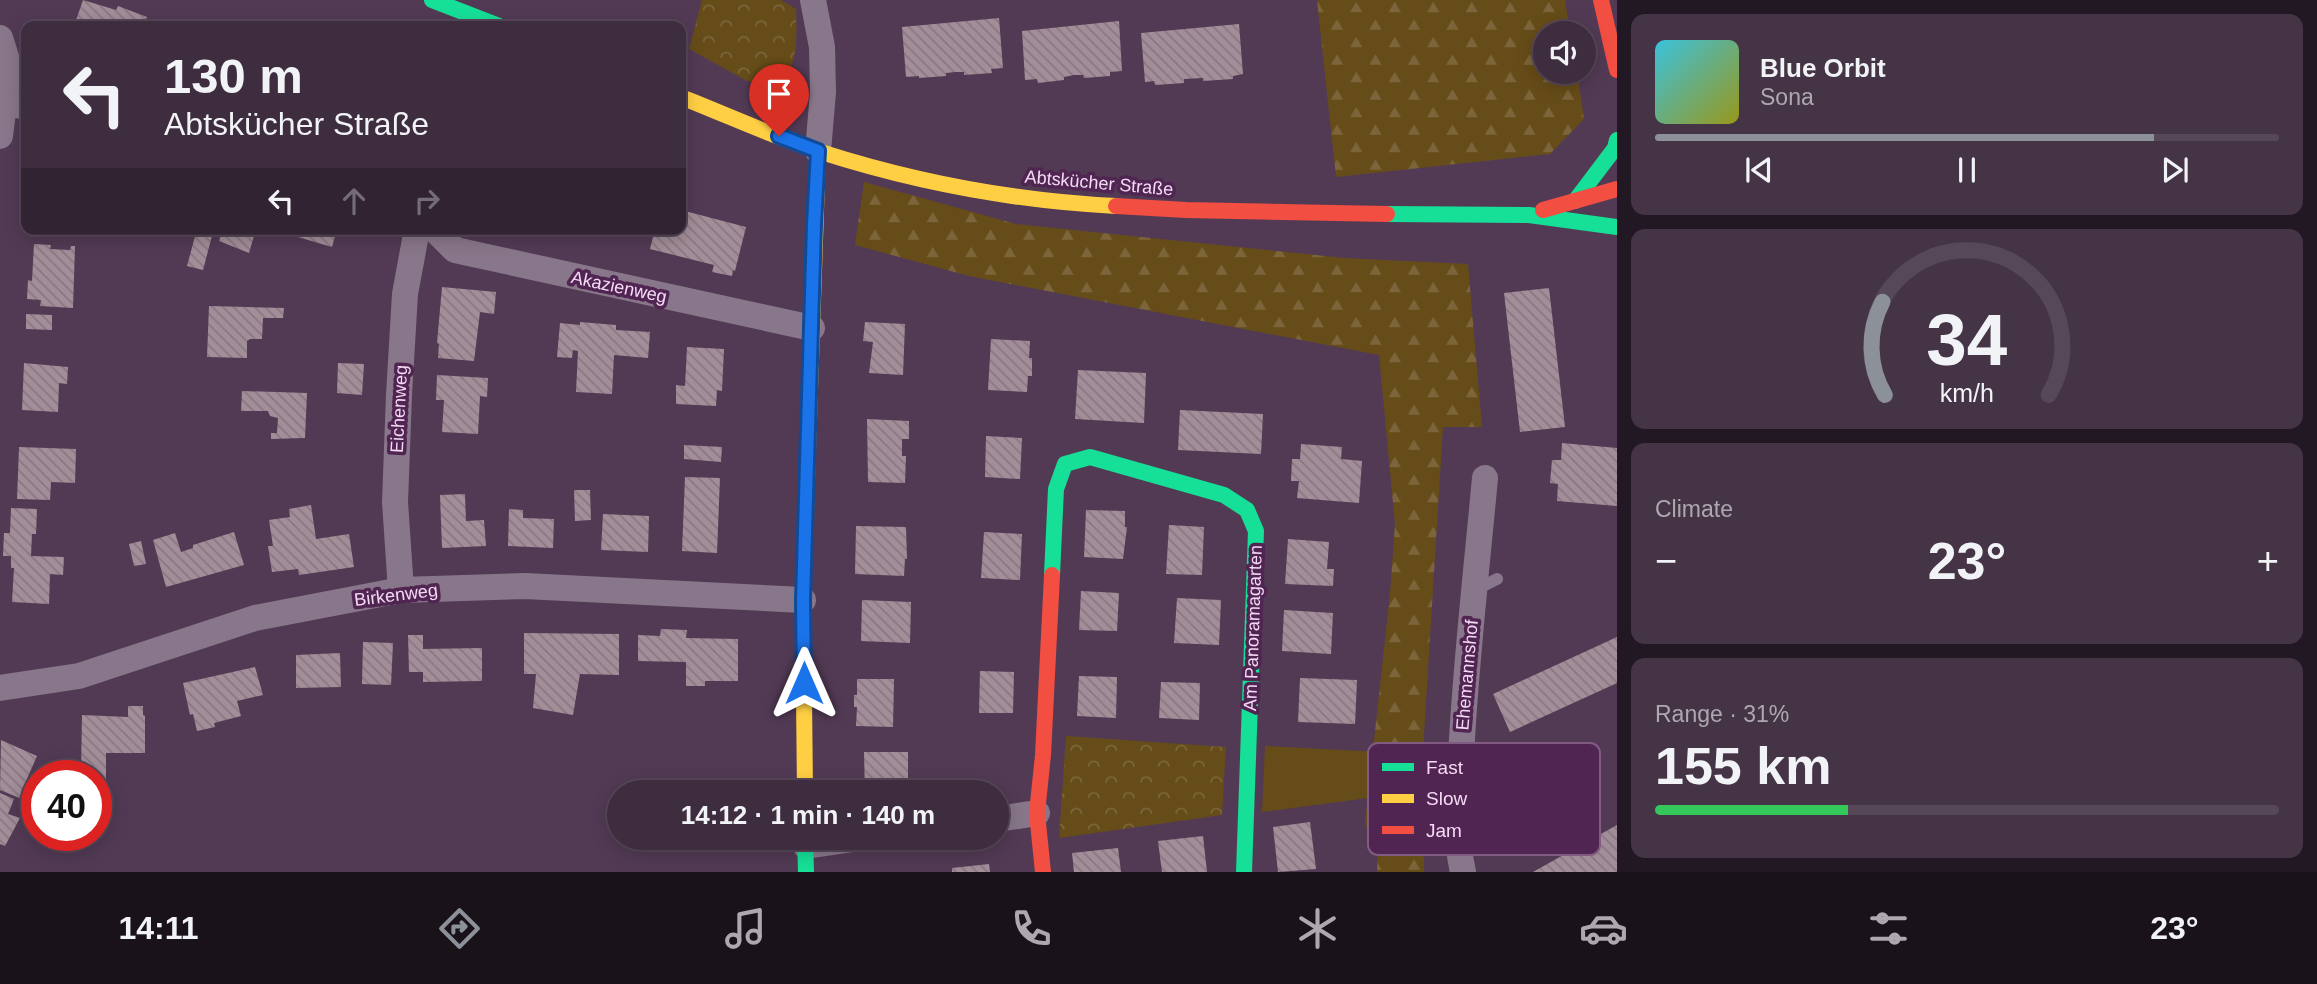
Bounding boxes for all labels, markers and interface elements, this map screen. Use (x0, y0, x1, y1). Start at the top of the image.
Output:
map controls (1533, 21, 1596, 84)
button: sound (1533, 21, 1596, 84)
icon: left (49, 49, 140, 140)
text: 130 m (164, 49, 303, 103)
text: Blue Orbit (1760, 53, 1886, 83)
pin (749, 64, 809, 136)
icon: arrive (760, 75, 798, 113)
text: Sona (1760, 84, 1814, 110)
text: Abtskücher Straße (164, 106, 429, 142)
icon: previous (1740, 151, 1778, 189)
icon: pause (1948, 151, 1986, 189)
icon: next (2156, 151, 2194, 189)
street label: Abtskücher Straße (1024, 167, 1174, 199)
icon: left (262, 182, 300, 220)
icon: ahead (335, 182, 373, 220)
icon: right (408, 182, 446, 220)
street label: Akazienweg (569, 267, 669, 307)
text: 34 (1927, 299, 2008, 380)
street label: Eichenweg (387, 365, 411, 453)
text: km/h (1940, 379, 1994, 407)
text: Climate (1655, 496, 1733, 522)
text: 23° (1928, 532, 2006, 590)
text: − (1655, 540, 1677, 582)
text: + (2257, 540, 2279, 582)
street label: Am Panoramagarten (1240, 545, 1266, 711)
street label: Birkenweg (353, 580, 439, 610)
street label: Ehemannshof (1452, 618, 1482, 731)
position arrow (767, 646, 841, 720)
text: Range · 31% (1655, 701, 1789, 727)
text: 155 km (1655, 737, 1831, 795)
legend (1368, 743, 1600, 855)
text: Fast (1426, 757, 1464, 778)
speed limit sign: 40 (21, 760, 112, 851)
text: Slow (1426, 788, 1467, 809)
text: 14:12 · 1 min · 140 m (681, 800, 935, 830)
text: Jam (1426, 820, 1462, 841)
icon: directions (435, 904, 484, 953)
icon: music (721, 904, 770, 953)
icon: phone (1007, 904, 1056, 953)
icon: climate (1293, 904, 1342, 953)
icon: car (1579, 904, 1628, 953)
icon: filters (1864, 904, 1913, 953)
text: 14:11 (118, 910, 198, 946)
text: 23° (2150, 910, 2199, 946)

